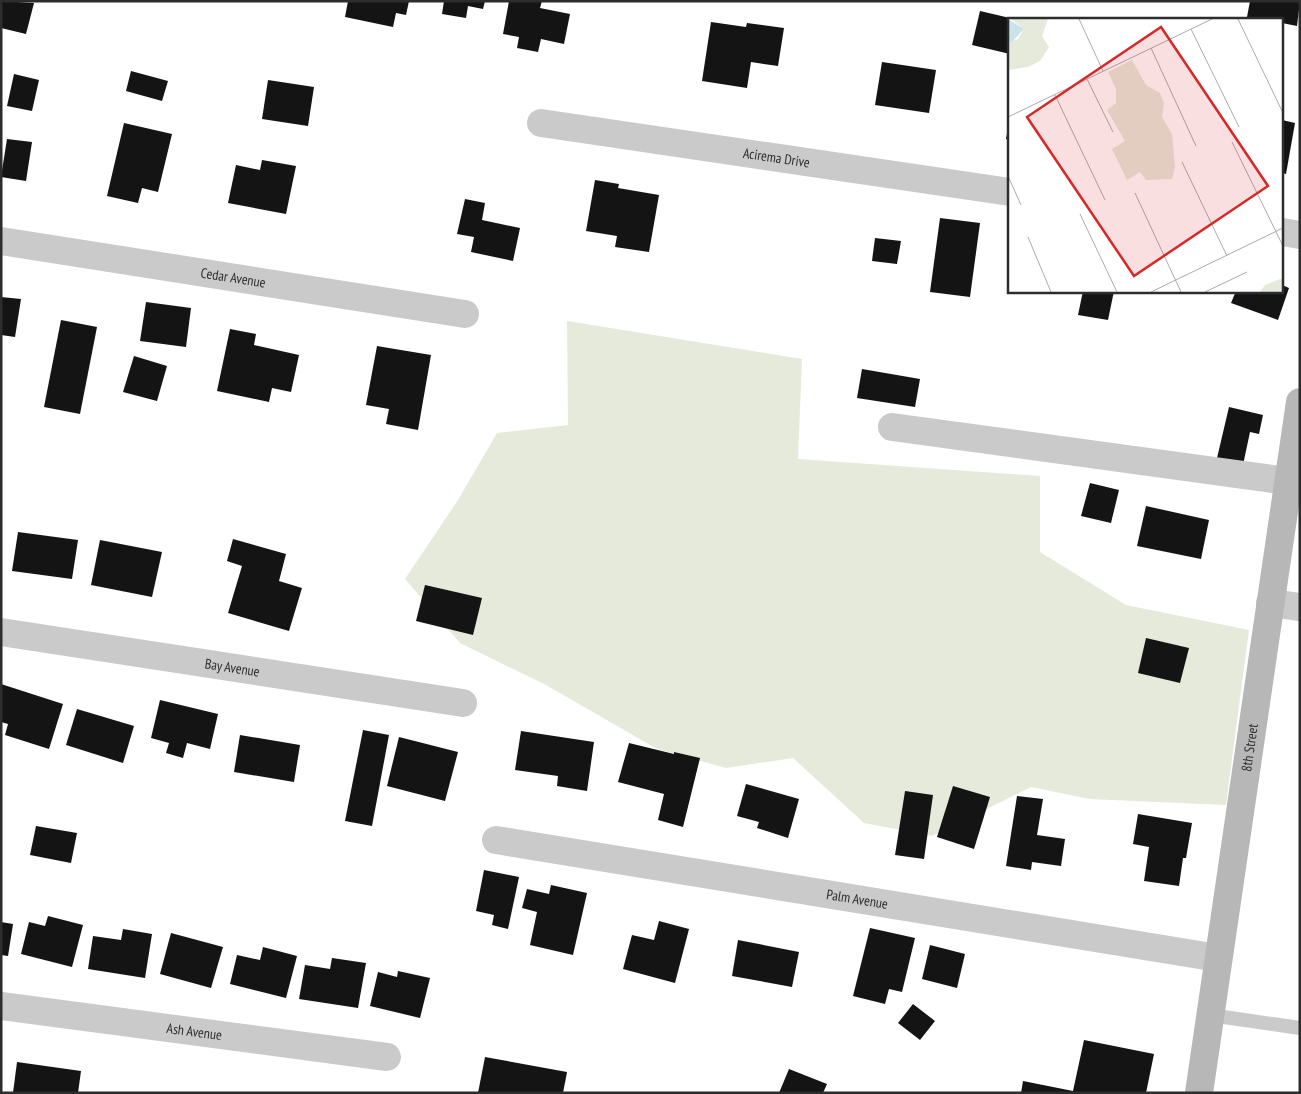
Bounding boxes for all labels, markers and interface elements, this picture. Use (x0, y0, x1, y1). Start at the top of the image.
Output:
inset map (1008, 18, 1284, 292)
street label: Acirema Drive (742, 144, 811, 171)
street label: Cedar Avenue (199, 264, 267, 292)
street label: Bay Avenue (204, 654, 261, 681)
street label: 8th Street (1237, 722, 1262, 773)
street label: Palm Avenue (825, 885, 889, 913)
street label: Ash Avenue (166, 1019, 223, 1044)

